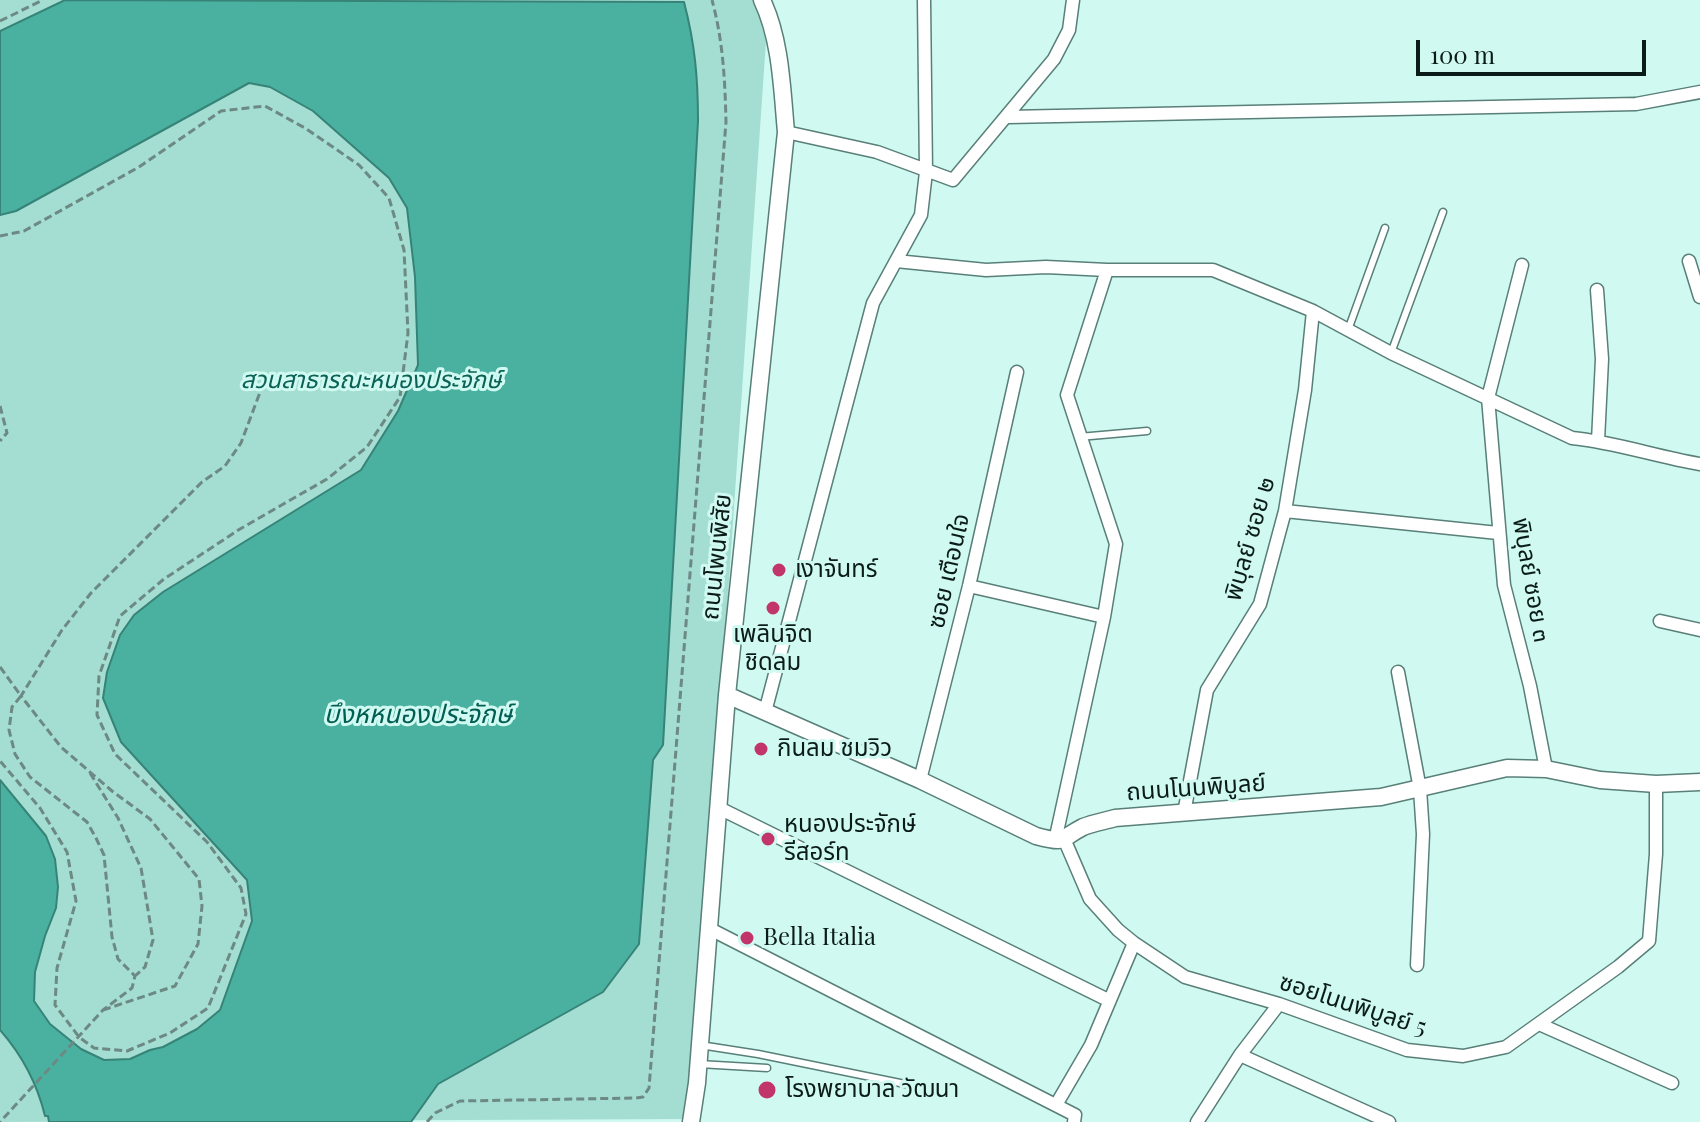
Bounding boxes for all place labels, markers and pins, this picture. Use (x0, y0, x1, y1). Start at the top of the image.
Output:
place label: เงาจันทร์ (795, 556, 878, 584)
marker: เงาจันทร์ (770, 561, 788, 579)
marker: เพลินจิต ชิดลม (764, 599, 782, 617)
place label: เพลินจิต ชิดลม (733, 621, 813, 677)
place label: กินลม ชมวิว (777, 735, 892, 763)
marker: กินลม ชมวิว (752, 740, 770, 758)
place label: หนองประจักษ์ รีสอร์ท (784, 811, 916, 867)
marker: หนองประจักษ์ รีสอร์ท (759, 830, 777, 848)
place label: Bella Italia (763, 924, 876, 952)
marker: Bella Italia (738, 929, 756, 947)
place label: โรงพยาบาล วัฒนา (785, 1076, 959, 1104)
marker: โรงพยาบาล วัฒนา (756, 1079, 778, 1101)

